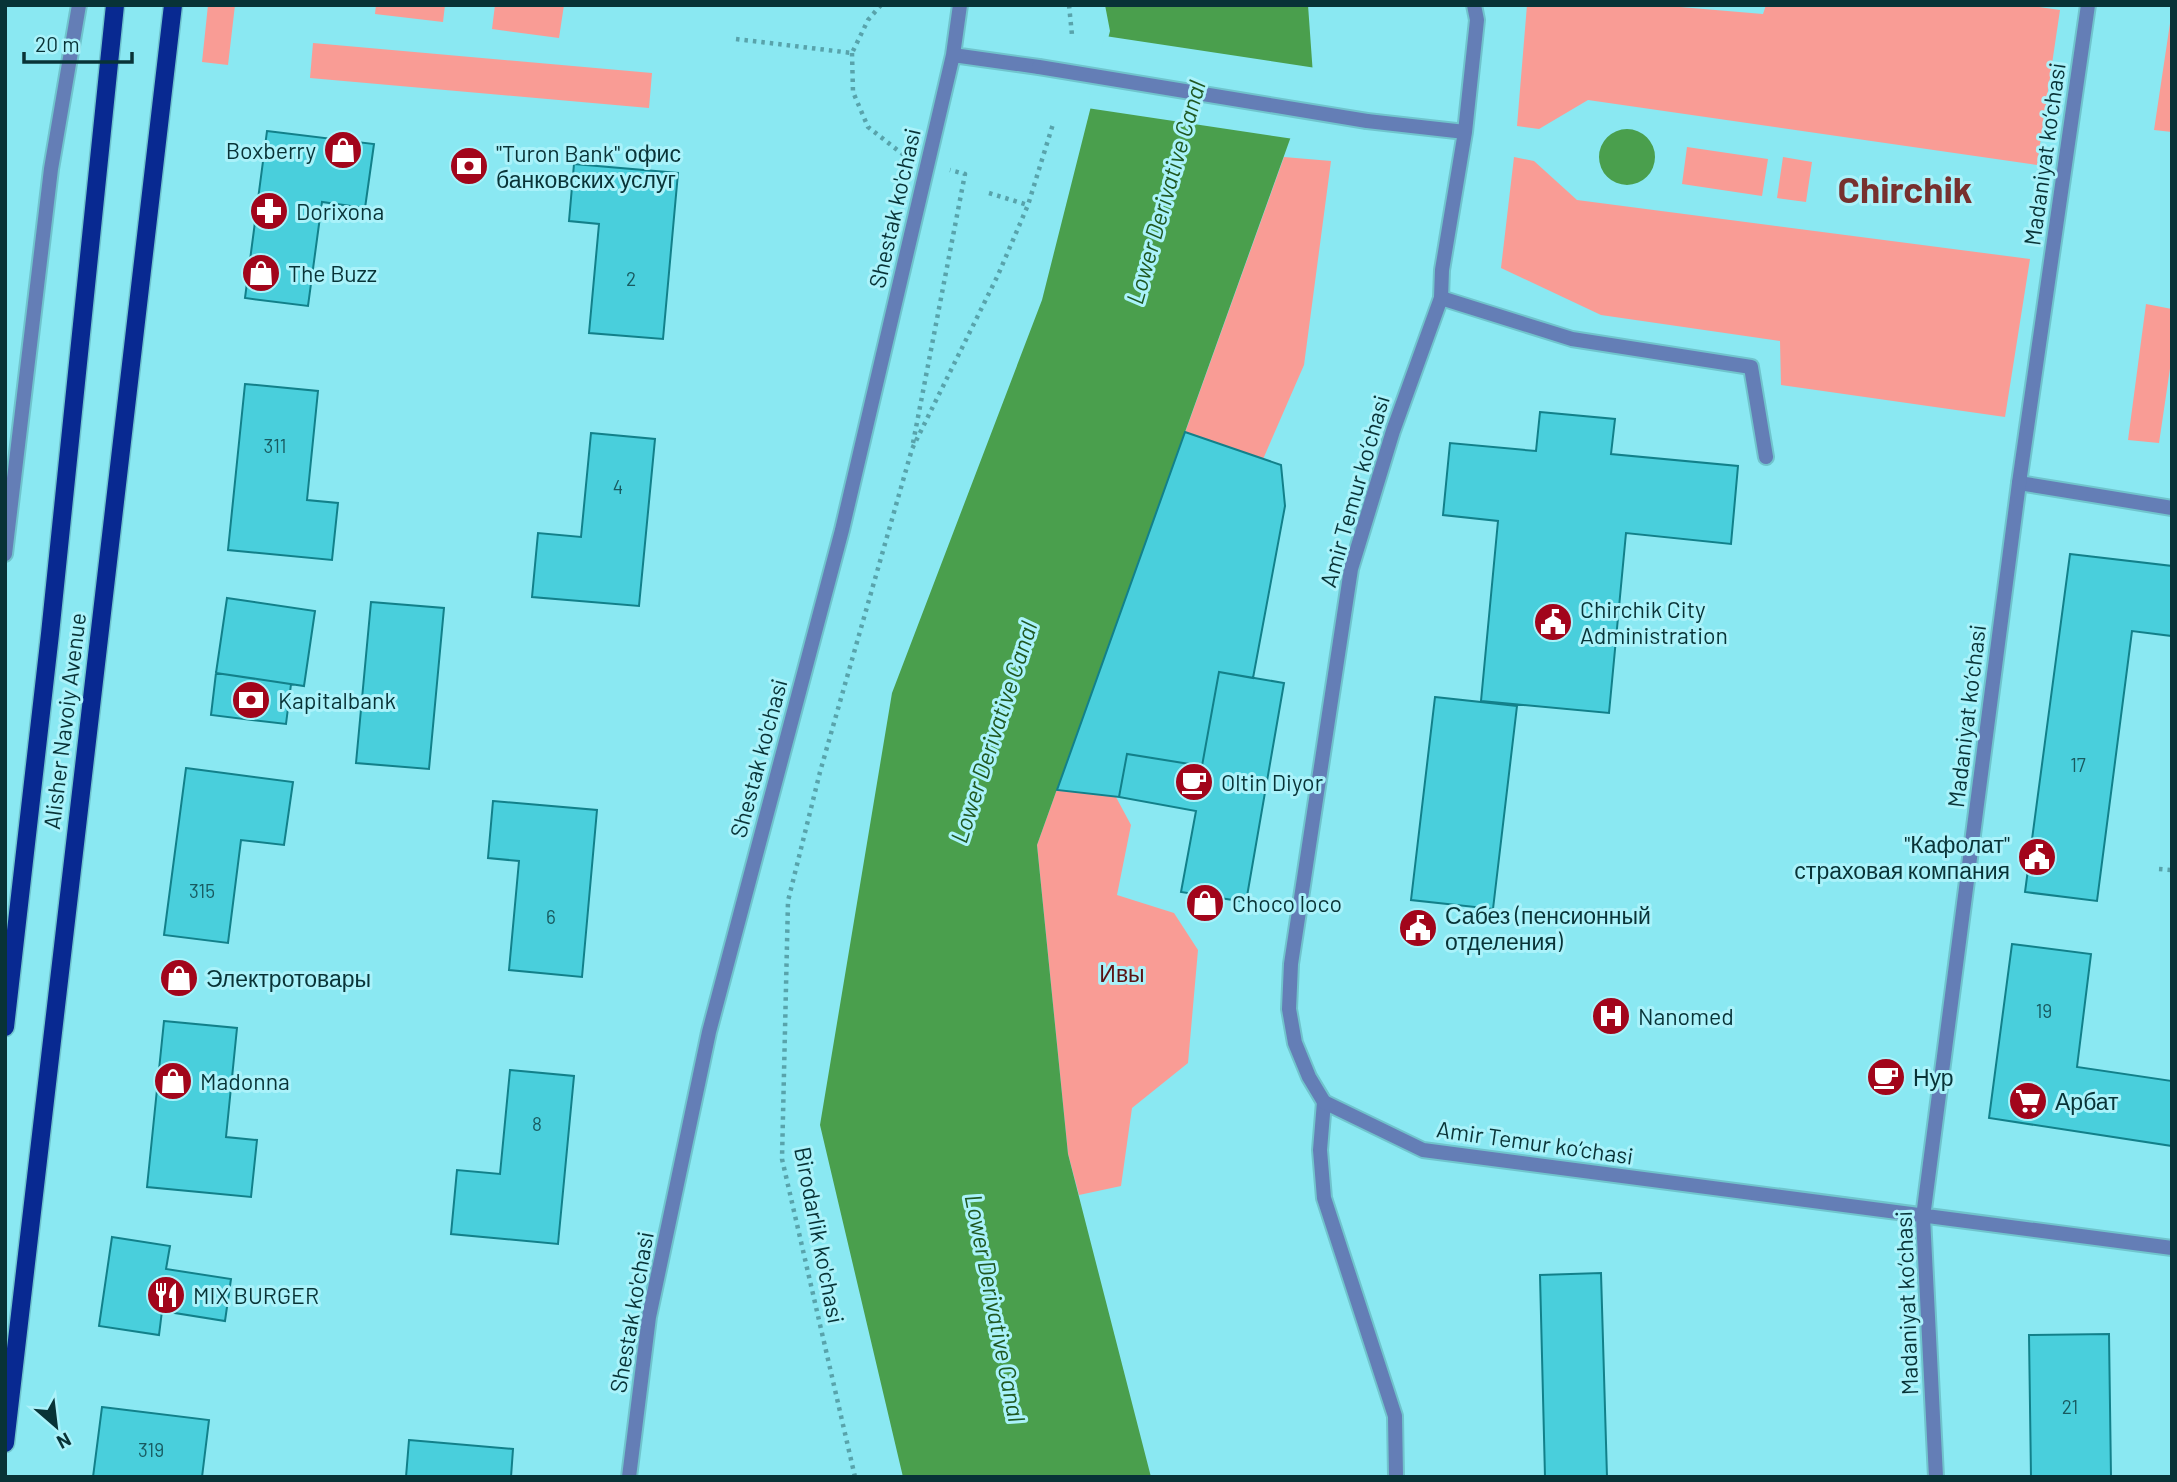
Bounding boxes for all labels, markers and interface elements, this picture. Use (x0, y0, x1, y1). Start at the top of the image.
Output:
scale bar (24, 21, 133, 65)
text: 20 m (35, 31, 80, 56)
street label: Madaniyat ko‘chasi (2017, 61, 2071, 247)
water label: Lower Derivative Canal (1119, 76, 1211, 307)
street label: Shestak ko'chasi (862, 125, 926, 291)
shop icon: Boxberry (322, 129, 364, 171)
place label: Boxberry (226, 136, 316, 164)
place label: "Turon Bank" офис банковских услуг (496, 139, 681, 193)
bank icon: "Turon Bank" офис банковских услуг (448, 145, 490, 187)
district label: Chirchik (1837, 166, 1973, 210)
pharmacy icon: Dorixona (248, 190, 290, 232)
place label: Dorixona (296, 197, 384, 225)
shop icon: The Buzz (240, 252, 282, 294)
place label: The Buzz (288, 259, 377, 287)
house number: 2 (626, 267, 636, 290)
street label: Amir Temur ko‘chasi (1313, 392, 1395, 590)
house number: 311 (263, 434, 287, 457)
house number: 4 (613, 475, 623, 498)
place label: Chirchik City Administration (1580, 595, 1728, 649)
public building icon: Chirchik City Administration (1532, 601, 1574, 643)
street label: Alisher Navoiy Avenue (37, 611, 91, 831)
water label: Lower Derivative Canal (943, 617, 1043, 846)
street label: Madaniyat ko‘chasi (1941, 623, 1991, 809)
street label: Shestak ko'chasi (723, 676, 793, 840)
bank icon: Kapitalbank (230, 679, 272, 721)
place label: Kapitalbank (278, 686, 396, 714)
house number: 17 (2070, 753, 2086, 776)
cafe icon: Oltin Diyor (1173, 761, 1215, 803)
place label: Oltin Diyor (1221, 768, 1324, 796)
place label: "Кафолат" страховая компания (1794, 830, 2010, 884)
public building icon: "Кафолат" страховая компания (2016, 836, 2058, 878)
house number: 315 (189, 879, 215, 902)
shop icon: Choco loco (1184, 882, 1226, 924)
place label: Choco loco (1232, 889, 1342, 917)
place label: Сабез (пенсионный отделения) (1445, 901, 1651, 955)
house number: 6 (546, 905, 556, 928)
public building icon: Сабез (пенсионный отделения) (1397, 907, 1439, 949)
shop icon: Электротовары (158, 957, 200, 999)
park label: Ивы (1099, 959, 1145, 987)
place label: Электротовары (206, 964, 371, 992)
hospital icon: Nanomed (1590, 995, 1632, 1037)
house number: 19 (2036, 999, 2052, 1022)
place label: Nanomed (1638, 1002, 1734, 1030)
cafe icon: Нур (1865, 1056, 1907, 1098)
shop icon: Madonna (152, 1060, 194, 1102)
place label: Нур (1913, 1063, 1954, 1091)
place label: Madonna (200, 1067, 290, 1095)
supermarket icon: Арбат (2007, 1080, 2049, 1122)
place label: Арбат (2055, 1087, 2119, 1115)
house number: 8 (532, 1112, 542, 1135)
street label: Amir Temur ko‘chasi (1435, 1114, 1635, 1170)
street label: Birodarlik ko'chasi (789, 1144, 851, 1326)
water label: Lower Derivative Canal (960, 1192, 1032, 1425)
street label: Madaniyat ko‘chasi (1889, 1210, 1923, 1396)
street label: Shestak ko'chasi (603, 1229, 659, 1395)
restaurant icon: MIX BURGER (145, 1274, 187, 1316)
place label: MIX BURGER (193, 1281, 319, 1309)
north arrow (21, 1391, 91, 1461)
house number: 21 (2062, 1395, 2078, 1418)
text: N (53, 1428, 75, 1455)
house number: 319 (138, 1438, 164, 1461)

